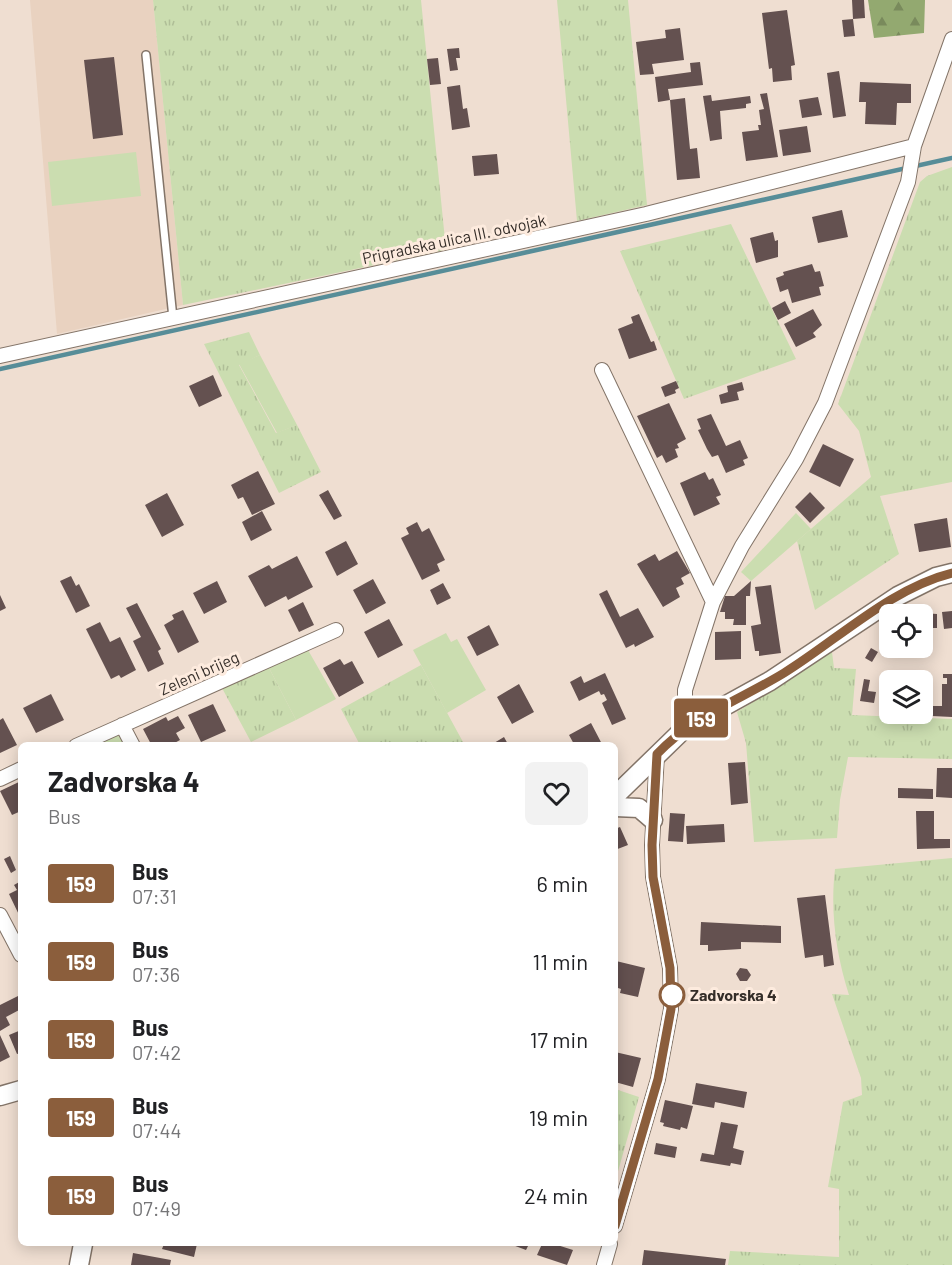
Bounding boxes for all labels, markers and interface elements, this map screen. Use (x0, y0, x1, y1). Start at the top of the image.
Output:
street label: Prigradska ulica III. odvojak (360, 210, 547, 267)
map controls (879, 604, 933, 724)
button: locate (879, 604, 933, 658)
street label: Zeleni brijeg (156, 647, 242, 699)
button: layers (879, 670, 933, 724)
line badge: 159 (666, 698, 736, 738)
text: 159 (686, 706, 716, 731)
button: heart (525, 762, 588, 825)
text: Zadvorska 4 (48, 764, 200, 798)
text: Bus (48, 804, 81, 828)
text: Bus (132, 858, 169, 884)
text: 6 min (537, 870, 588, 896)
text: 159 (66, 871, 96, 896)
text: 07:31 (132, 884, 177, 908)
text: Bus (132, 936, 169, 962)
text: 11 min (532, 948, 588, 974)
text: 159 (66, 949, 96, 974)
text: 07:36 (132, 962, 180, 986)
marker: Zadvorska 4 (659, 982, 685, 1008)
place label: Zadvorska 4 (690, 985, 777, 1004)
text: Bus (132, 1014, 169, 1040)
text: 17 min (530, 1026, 588, 1052)
text: 159 (66, 1027, 96, 1052)
text: 07:42 (132, 1040, 181, 1064)
text: Bus (132, 1092, 169, 1118)
text: 19 min (529, 1104, 588, 1130)
text: 159 (66, 1105, 96, 1130)
text: 07:44 (132, 1118, 182, 1142)
text: Bus (132, 1170, 169, 1196)
text: 24 min (524, 1182, 588, 1208)
text: 159 (66, 1183, 96, 1208)
text: 07:49 (132, 1196, 181, 1220)

